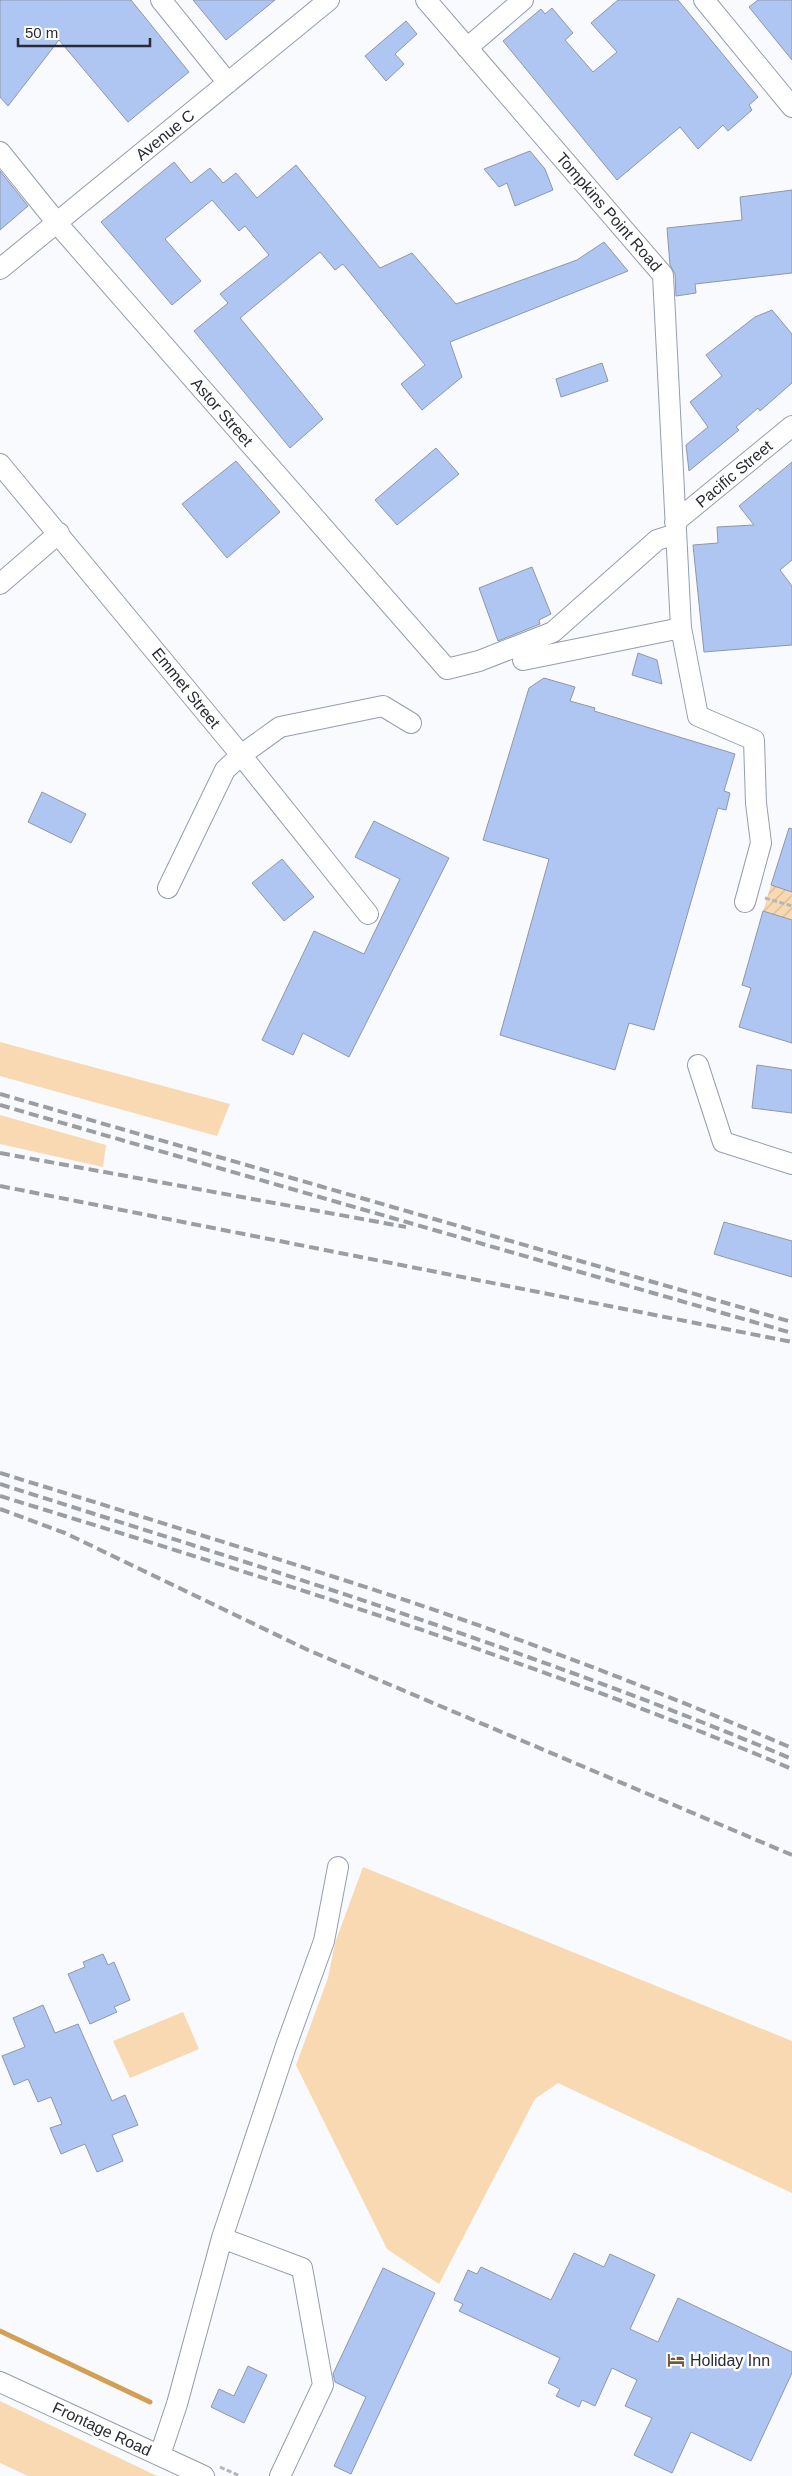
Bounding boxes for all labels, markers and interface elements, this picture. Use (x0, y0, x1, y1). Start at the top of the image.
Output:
scale bar (18, 15, 150, 47)
text: 50 m (25, 24, 58, 41)
street label: Avenue C (132, 106, 198, 164)
street label: Tompkins Point Road (553, 149, 665, 275)
street label: Astor Street (188, 375, 256, 450)
street label: Pacific Street (692, 437, 776, 511)
street label: Emmet Street (149, 645, 224, 732)
hotel icon: Holiday Inn (666, 2350, 686, 2370)
place label: Holiday Inn (690, 2352, 770, 2369)
street label: Frontage Road (50, 2399, 154, 2459)

